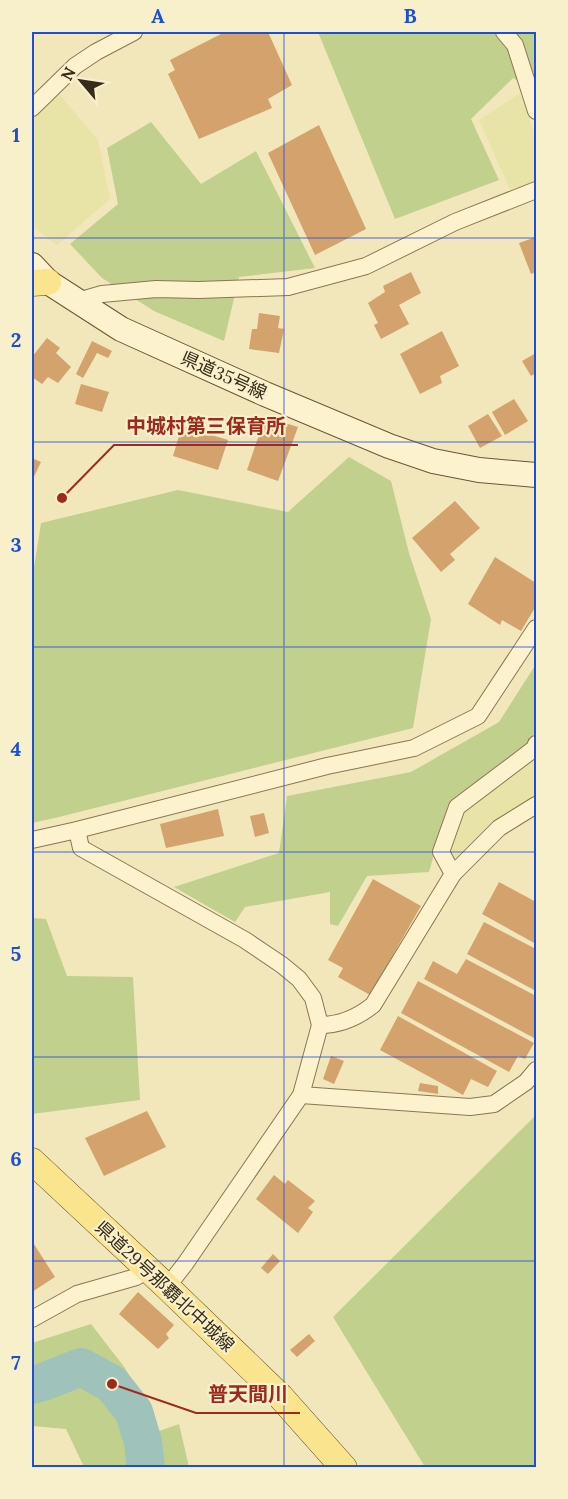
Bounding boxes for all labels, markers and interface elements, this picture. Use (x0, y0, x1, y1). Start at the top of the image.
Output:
text: A (151, 3, 165, 28)
text: B (403, 3, 417, 28)
north arrow (51, 51, 111, 111)
text: N (56, 63, 80, 84)
text: 1 (12, 122, 20, 147)
text: 2 (11, 327, 21, 352)
street label: 県道35号線 (177, 346, 271, 404)
callout: 中城村第三保育所 (114, 407, 298, 445)
text: 中城村第三保育所 (126, 413, 286, 438)
text: 3 (10, 532, 22, 557)
text: 4 (11, 736, 22, 761)
text: 5 (11, 941, 22, 966)
text: 6 (10, 1146, 22, 1171)
street label: 県道29号那覇北中城線 (91, 1216, 239, 1356)
text: 7 (11, 1350, 21, 1375)
callout: 普天間川 (196, 1375, 300, 1413)
text: 普天間川 (208, 1381, 288, 1406)

